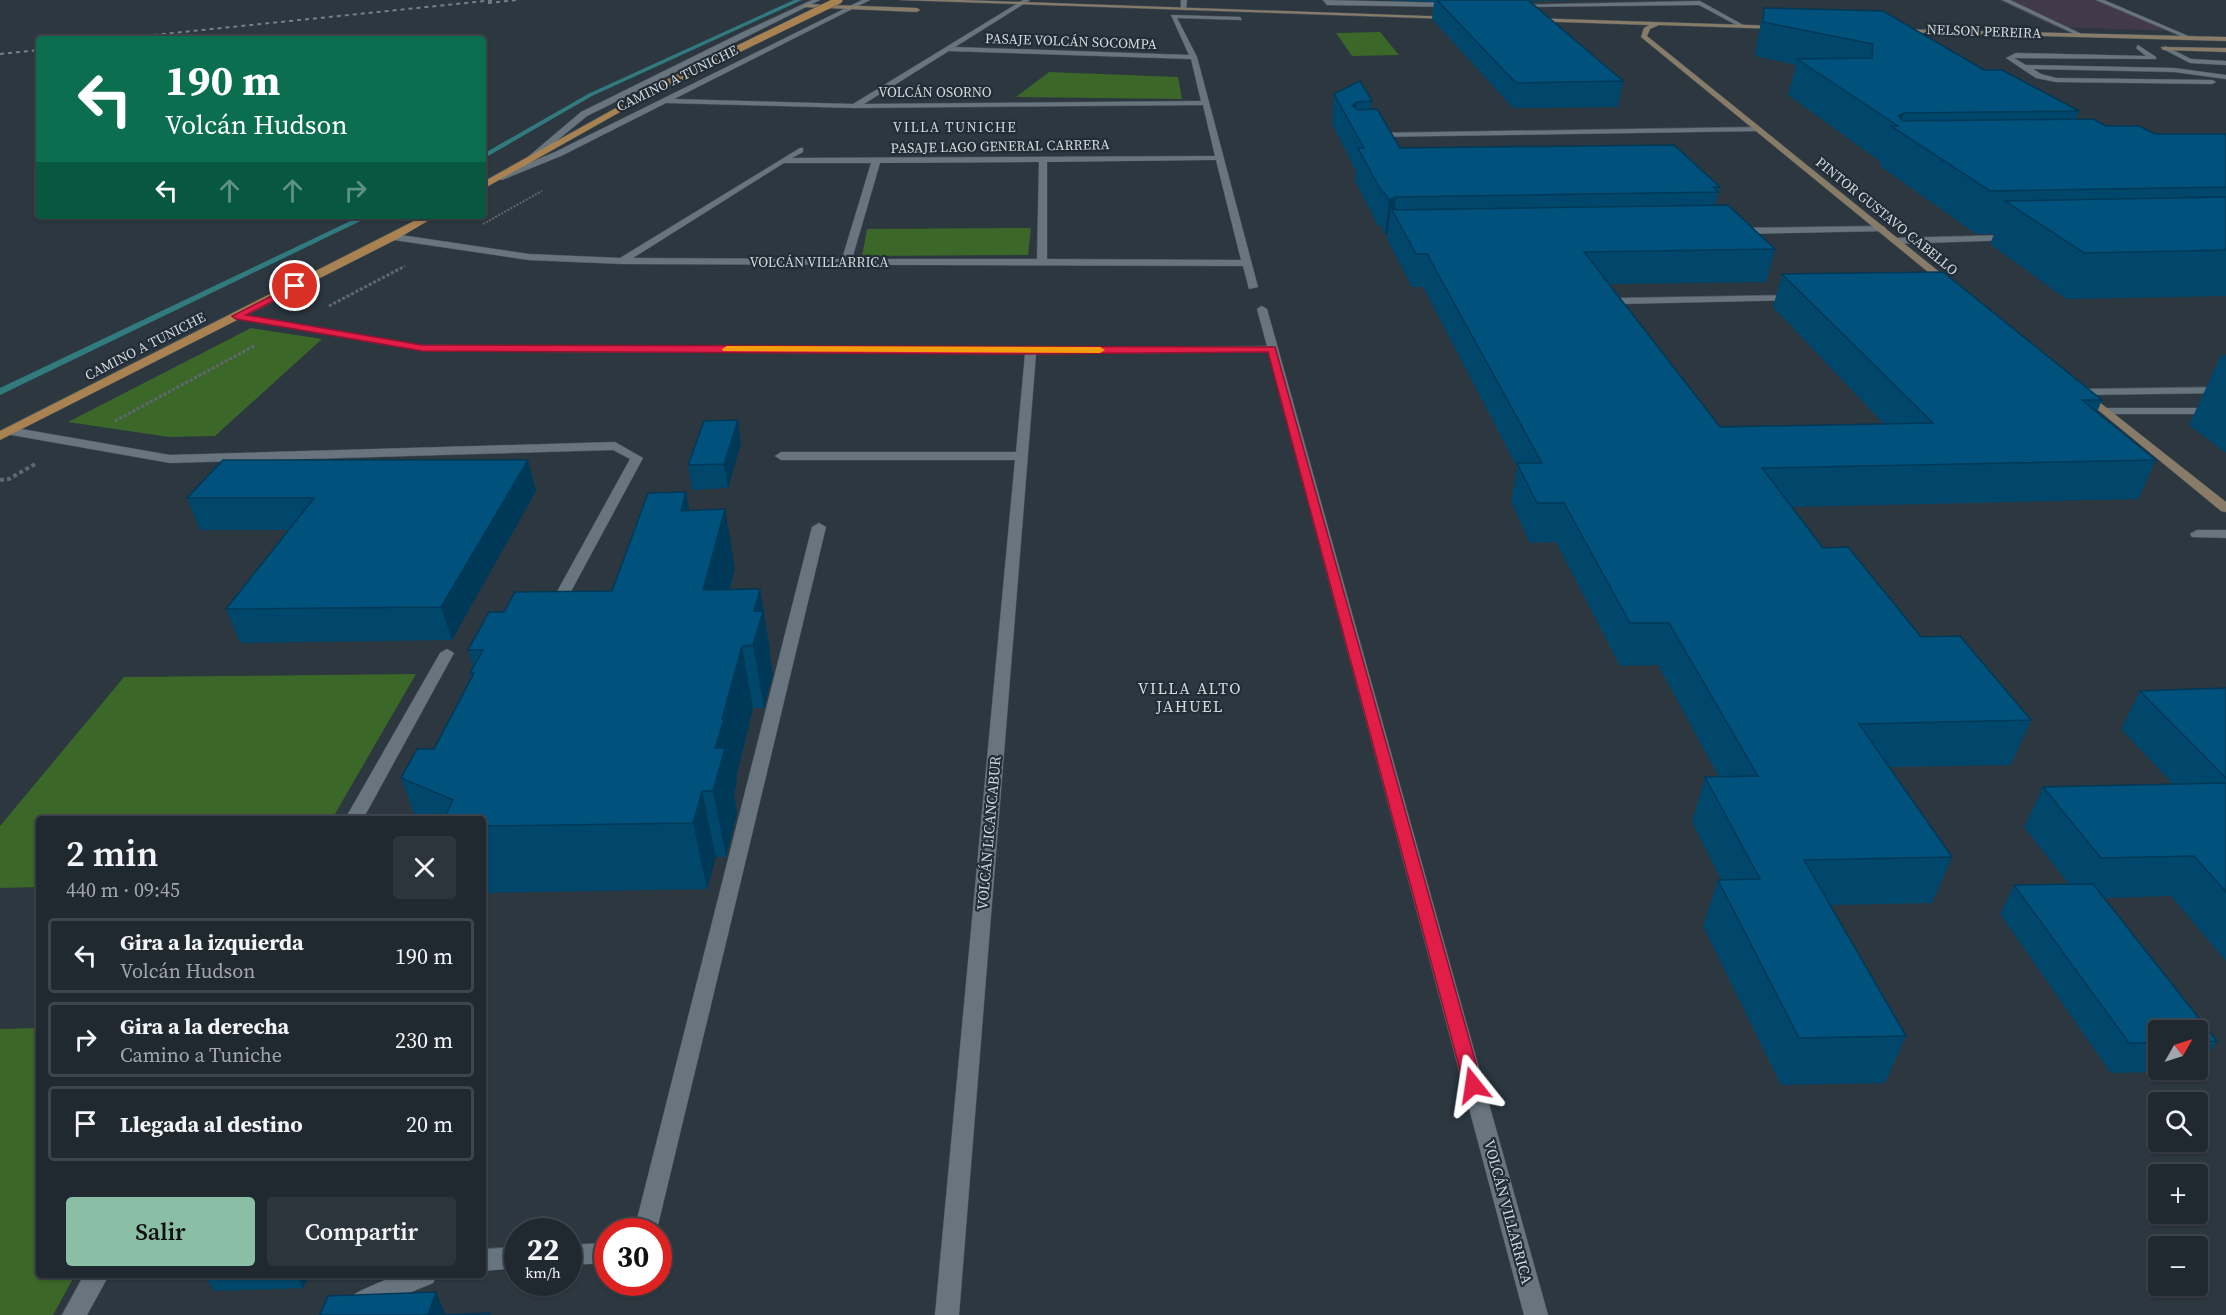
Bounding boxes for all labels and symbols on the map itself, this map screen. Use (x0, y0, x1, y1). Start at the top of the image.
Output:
street label: NELSON PEREIRA (1926, 19, 2042, 43)
street label: PASAJE VOLCÁN SOCOMPA (985, 28, 1158, 54)
street label: CAMINO A TUNICHE (613, 40, 741, 116)
street label: VOLCÁN OSORNO (878, 82, 992, 102)
district label: VILLA TUNICHE (893, 117, 1017, 137)
street label: PASAJE LAGO GENERAL CARRERA (890, 134, 1110, 158)
street label: PINTOR GUSTAVO CABELLO (1812, 152, 1963, 280)
street label: VOLCÁN VILLARRICA (750, 252, 889, 272)
pin (269, 260, 320, 311)
street label: CAMINO A TUNICHE (81, 307, 209, 385)
district label: VILLA ALTO JAHUEL (1138, 677, 1242, 717)
street label: VOLCÁN LICANCABUR (971, 755, 1006, 911)
north arrow (2148, 1020, 2208, 1080)
position arrow (1441, 1053, 1505, 1117)
street label: VOLCÁN VILLARRICA (1479, 1137, 1538, 1287)
speed limit sign: 30 (594, 1218, 672, 1296)

